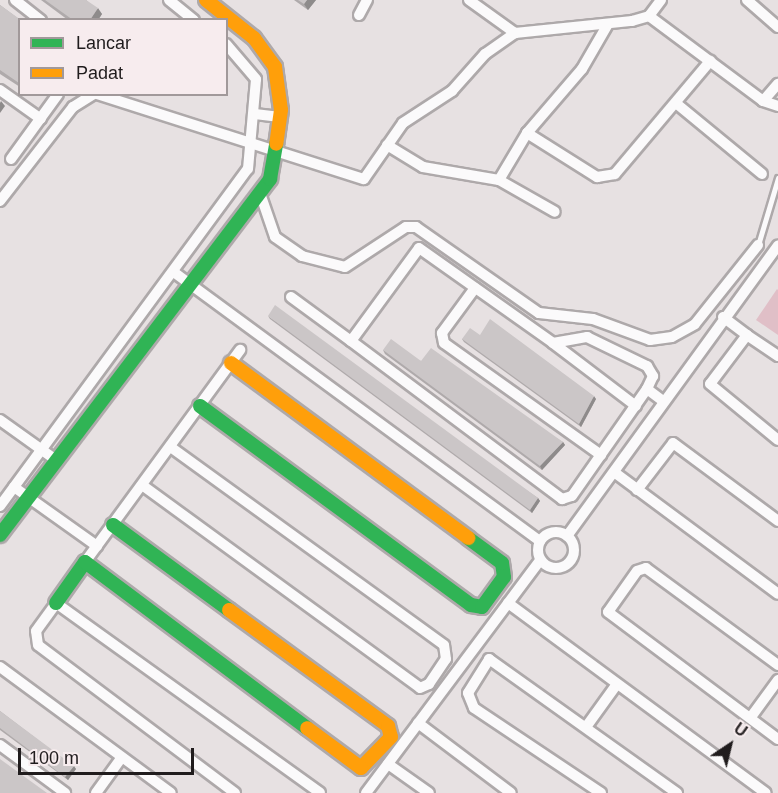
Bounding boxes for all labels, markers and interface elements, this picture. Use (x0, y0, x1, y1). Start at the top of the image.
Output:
legend (18, 18, 228, 96)
text: Lancar (76, 33, 131, 53)
text: Padat (76, 63, 123, 83)
north arrow (700, 715, 760, 775)
text: U (731, 720, 750, 740)
scale bar (21, 736, 196, 774)
text: 100 m (29, 748, 79, 768)

